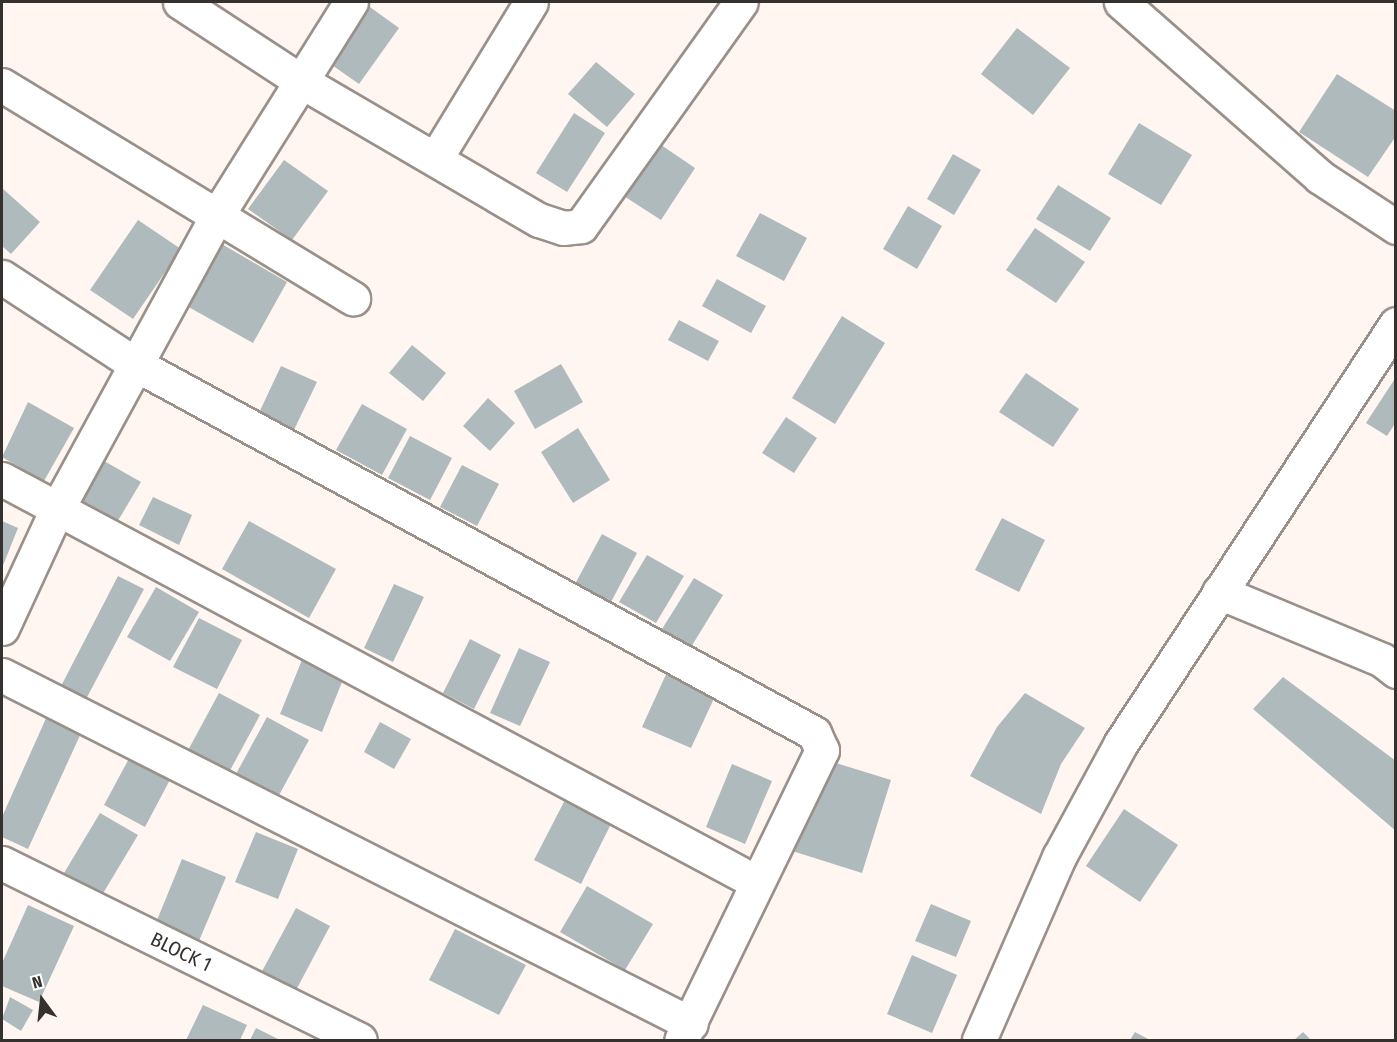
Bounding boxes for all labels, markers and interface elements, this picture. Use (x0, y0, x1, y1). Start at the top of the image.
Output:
street label: BLOCK 1 (147, 927, 215, 977)
north arrow (12, 970, 72, 1030)
text: N (30, 972, 44, 993)

